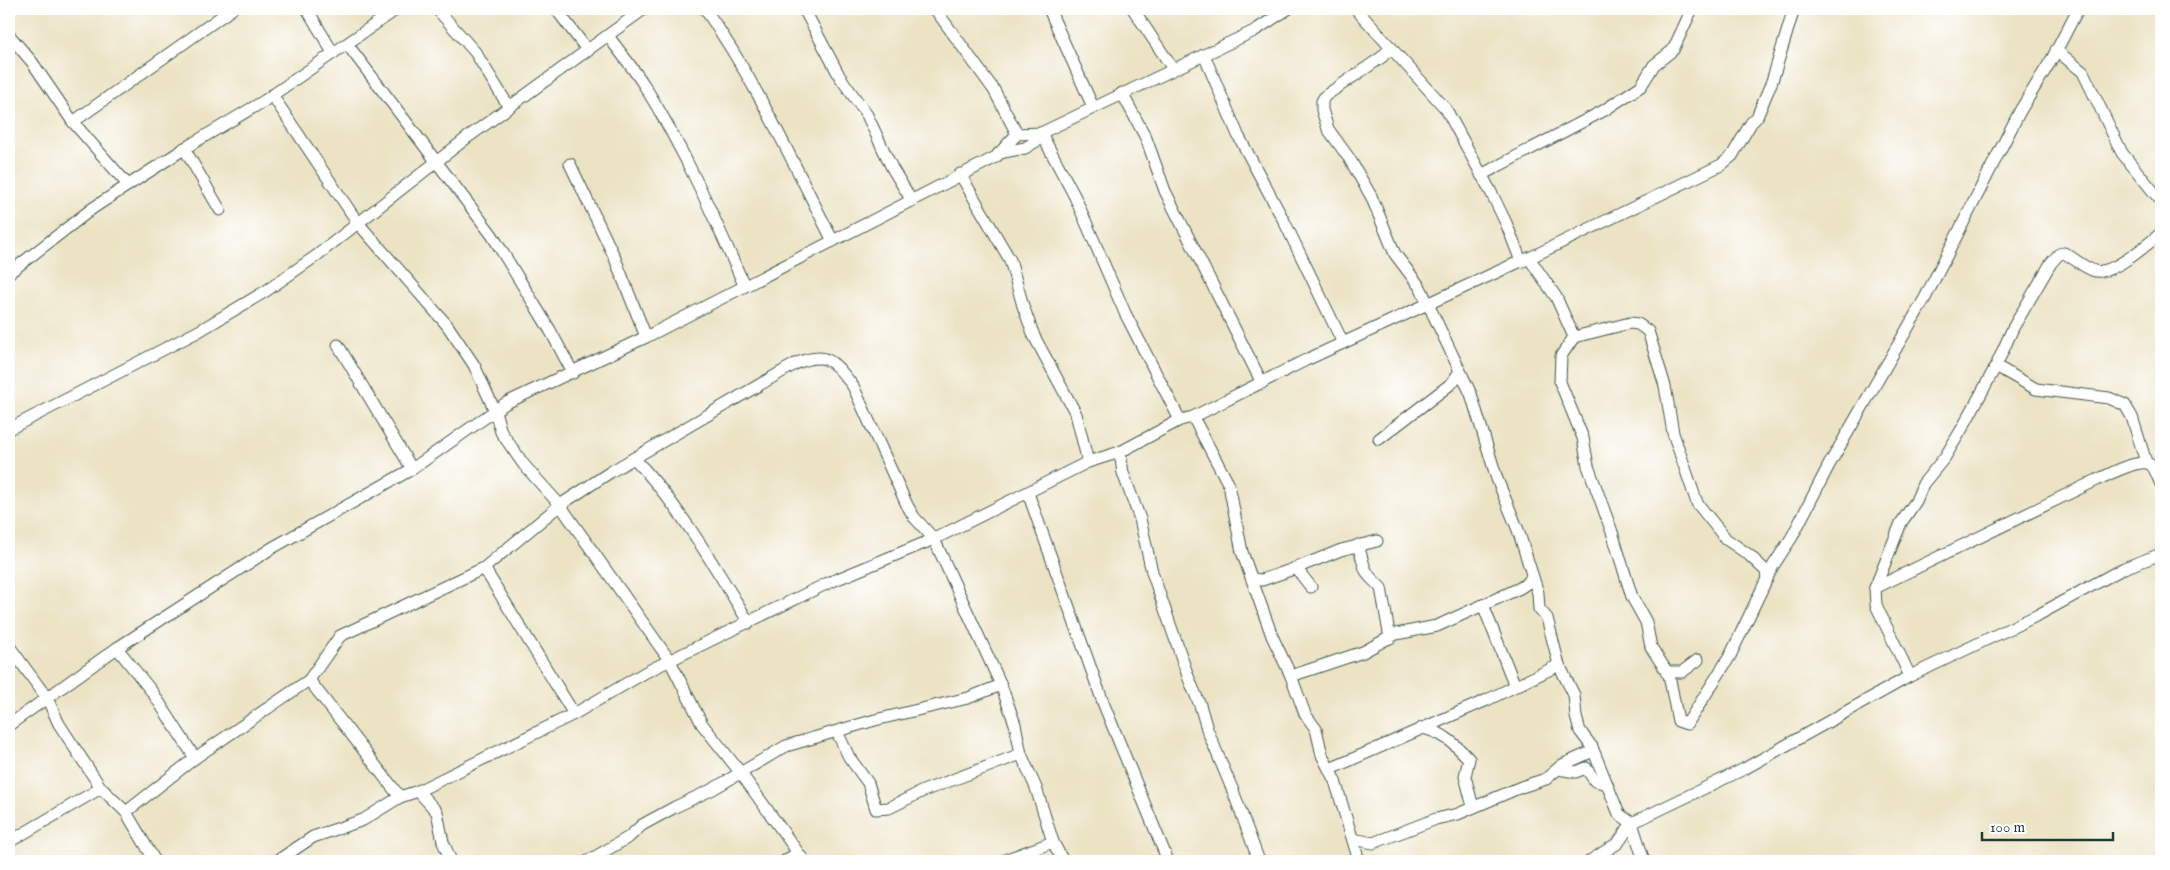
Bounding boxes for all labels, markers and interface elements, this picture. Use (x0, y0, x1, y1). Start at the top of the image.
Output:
scale bar (1982, 810, 2114, 842)
text: 100 m (1990, 818, 2026, 837)

